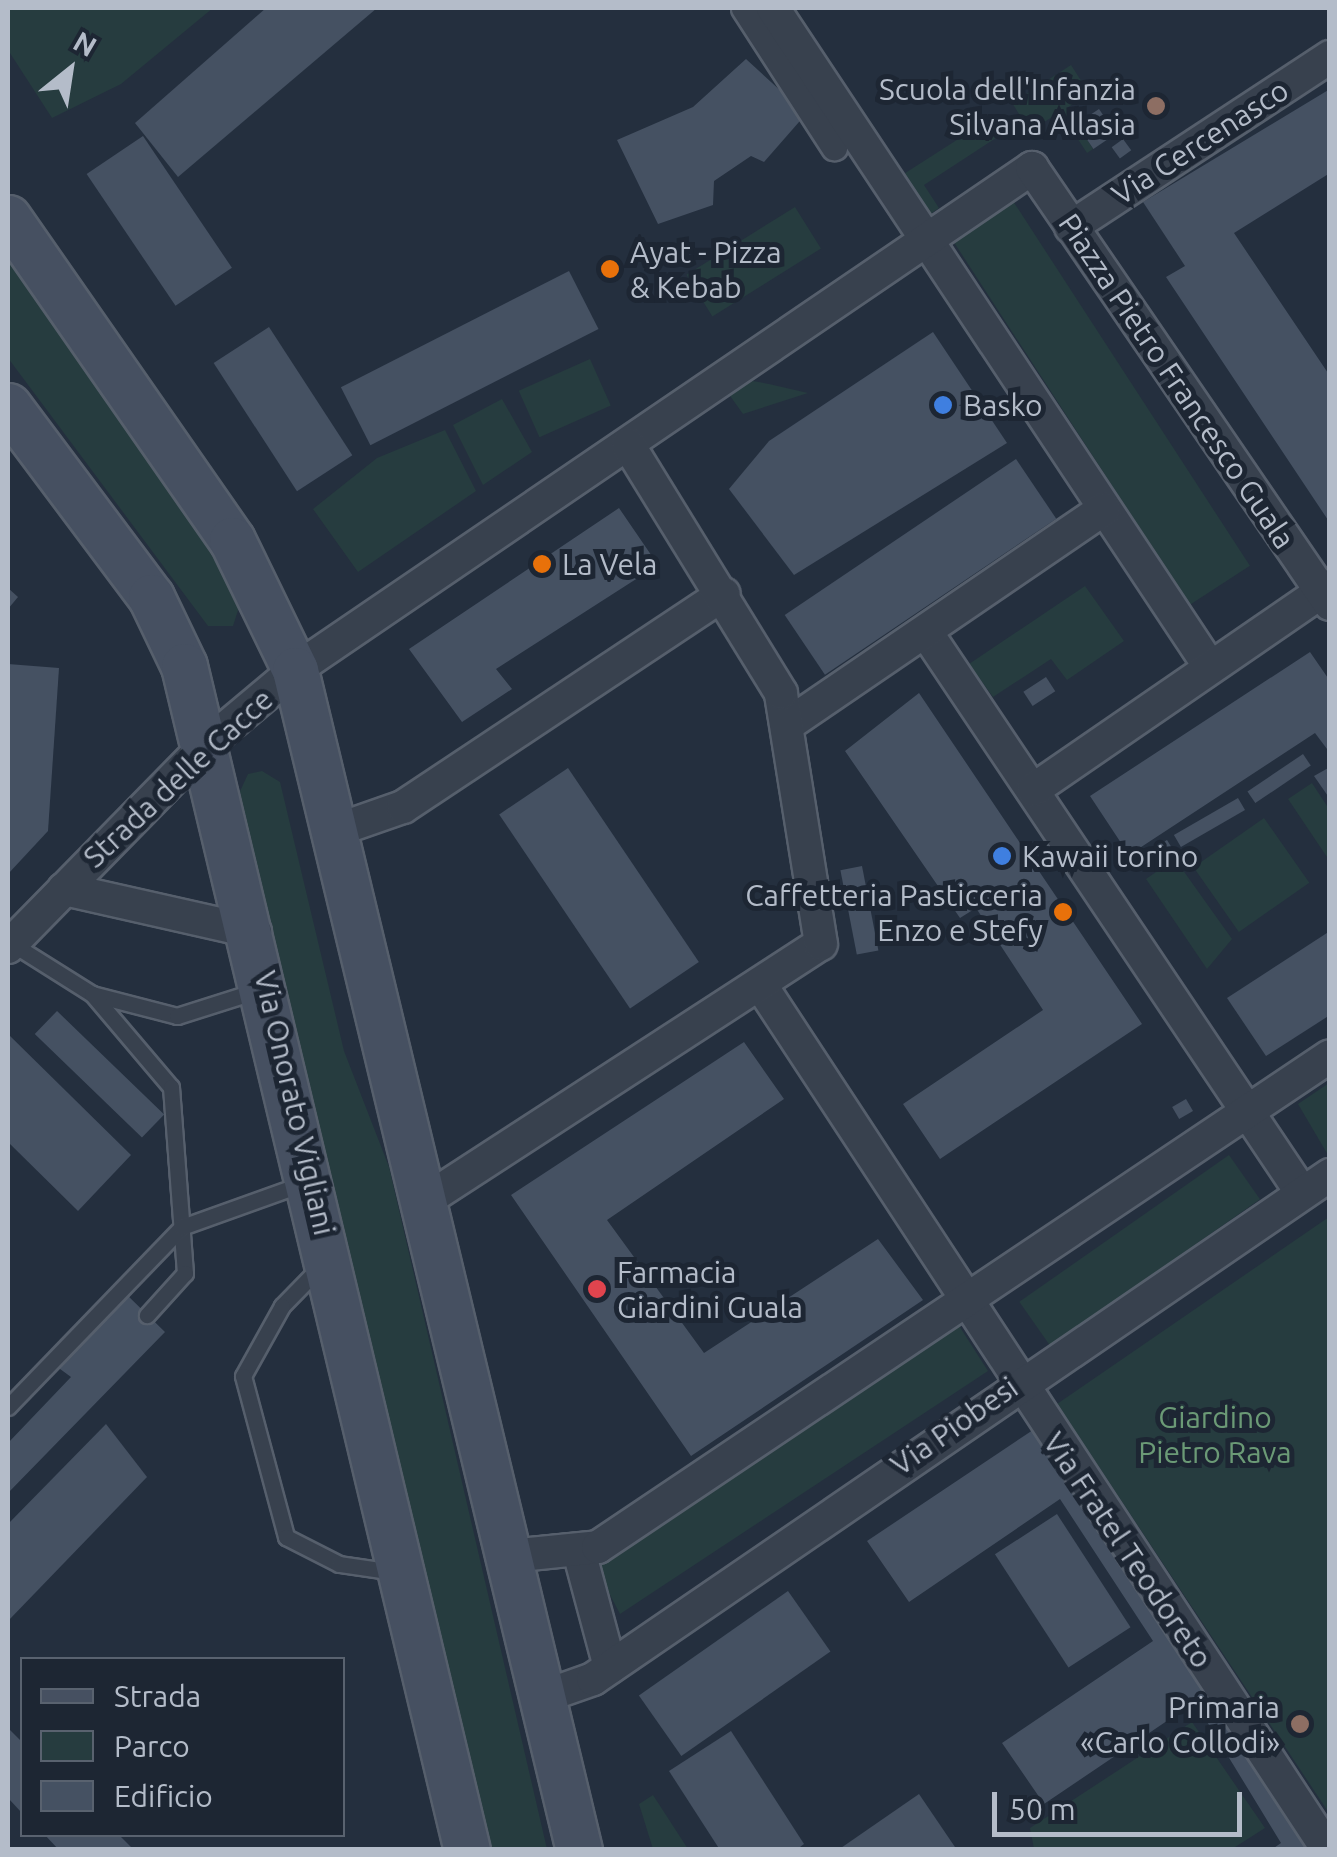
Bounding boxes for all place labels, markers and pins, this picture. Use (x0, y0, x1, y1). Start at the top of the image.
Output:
place label: Scuola dell'Infanzia Silvana Allasia (879, 71, 1136, 142)
marker: Scuola dell'Infanzia Silvana Allasia (1145, 95, 1167, 117)
place label: Ayat - Pizza & Kebab (630, 234, 782, 304)
marker: Ayat - Pizza & Kebab (599, 258, 621, 280)
place label: Basko (963, 387, 1043, 423)
marker: Basko (932, 394, 954, 416)
place label: La Vela (562, 546, 657, 582)
marker: La Vela (531, 553, 553, 575)
place label: Kawaii torino (1022, 838, 1198, 874)
marker: Kawaii torino (991, 845, 1013, 867)
place label: Caffetteria Pasticceria Enzo e Stefy (745, 877, 1043, 948)
marker: Caffetteria Pasticceria Enzo e Stefy (1052, 901, 1074, 923)
place label: Farmacia Giardini Guala (617, 1254, 803, 1324)
marker: Farmacia Giardini Guala (586, 1278, 608, 1300)
place label: Primaria «Carlo Collodi» (1080, 1689, 1280, 1760)
marker: Primaria «Carlo Collodi» (1289, 1713, 1311, 1735)

